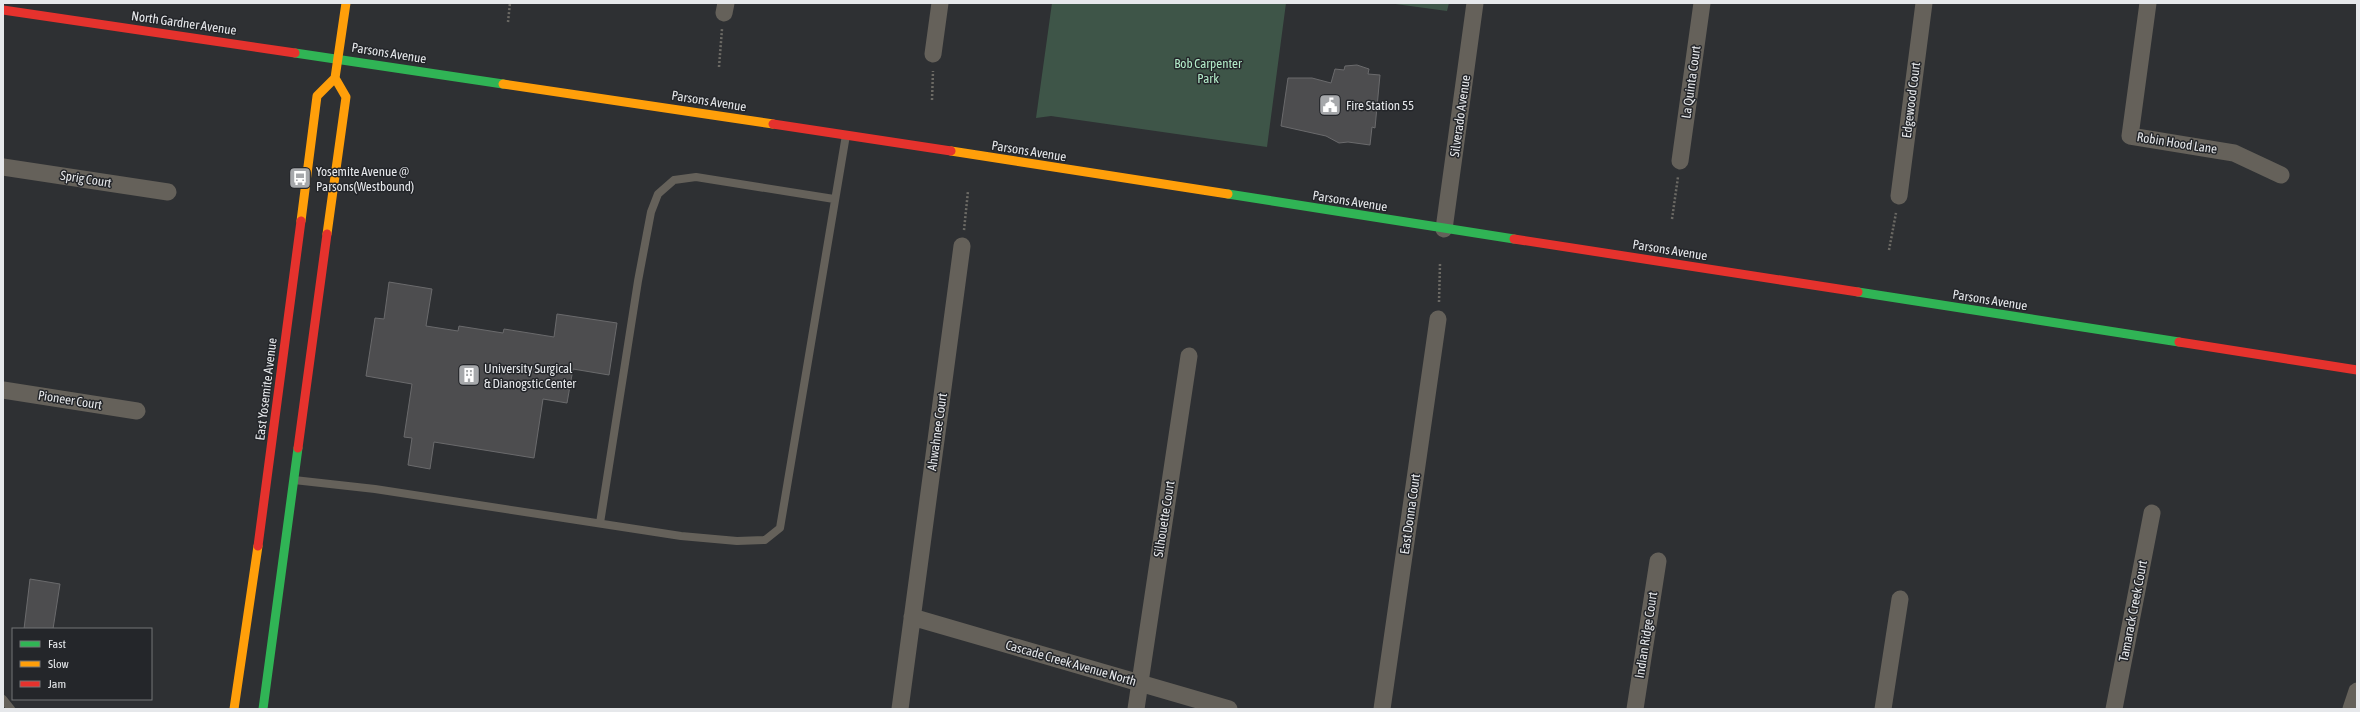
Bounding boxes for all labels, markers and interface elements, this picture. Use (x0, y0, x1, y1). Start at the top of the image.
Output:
street label: North Gardner Avenue (130, 8, 238, 38)
street label: Parsons Avenue (351, 40, 427, 66)
street label: La Quinta Court (1678, 44, 1704, 119)
park label: Bob Carpenter Park (1174, 56, 1242, 86)
street label: Edgewood Court (1899, 61, 1923, 139)
street label: Silverado Avenue (1447, 74, 1473, 158)
street label: Parsons Avenue (671, 88, 747, 114)
public building icon: Fire Station 55 (1317, 92, 1343, 118)
place label: Fire Station 55 (1346, 98, 1414, 113)
street label: Robin Hood Lane (2136, 129, 2218, 157)
street label: Parsons Avenue (991, 138, 1067, 164)
place label: Yosemite Avenue @ Parsons(Westbound) (316, 164, 414, 194)
bus stop icon: Yosemite Avenue @ Parsons(Westbound) (287, 165, 313, 191)
street label: Sprig Court (59, 168, 113, 190)
street label: Parsons Avenue (1312, 188, 1388, 214)
street label: Parsons Avenue (1632, 237, 1708, 263)
street label: Parsons Avenue (1952, 287, 2028, 313)
street label: East Yosemite Avenue (252, 337, 280, 441)
place label: University Surgical & Dianogstic Center (484, 361, 576, 391)
building icon: University Surgical & Dianogstic Center (456, 362, 482, 388)
street label: Pioneer Court (37, 388, 103, 412)
street label: Ahwahnee Court (924, 392, 950, 472)
street label: East Donna Court (1397, 472, 1423, 555)
street label: Silhouette Court (1151, 479, 1177, 558)
street label: Tamarack Creek Court (2116, 559, 2150, 663)
street label: Indian Ridge Court (1632, 590, 1660, 679)
legend (12, 628, 152, 700)
text: Fast (48, 637, 66, 651)
street label: Cascade Creek Avenue North (1004, 637, 1138, 689)
text: Slow (48, 657, 69, 671)
text: Jam (48, 677, 66, 691)

